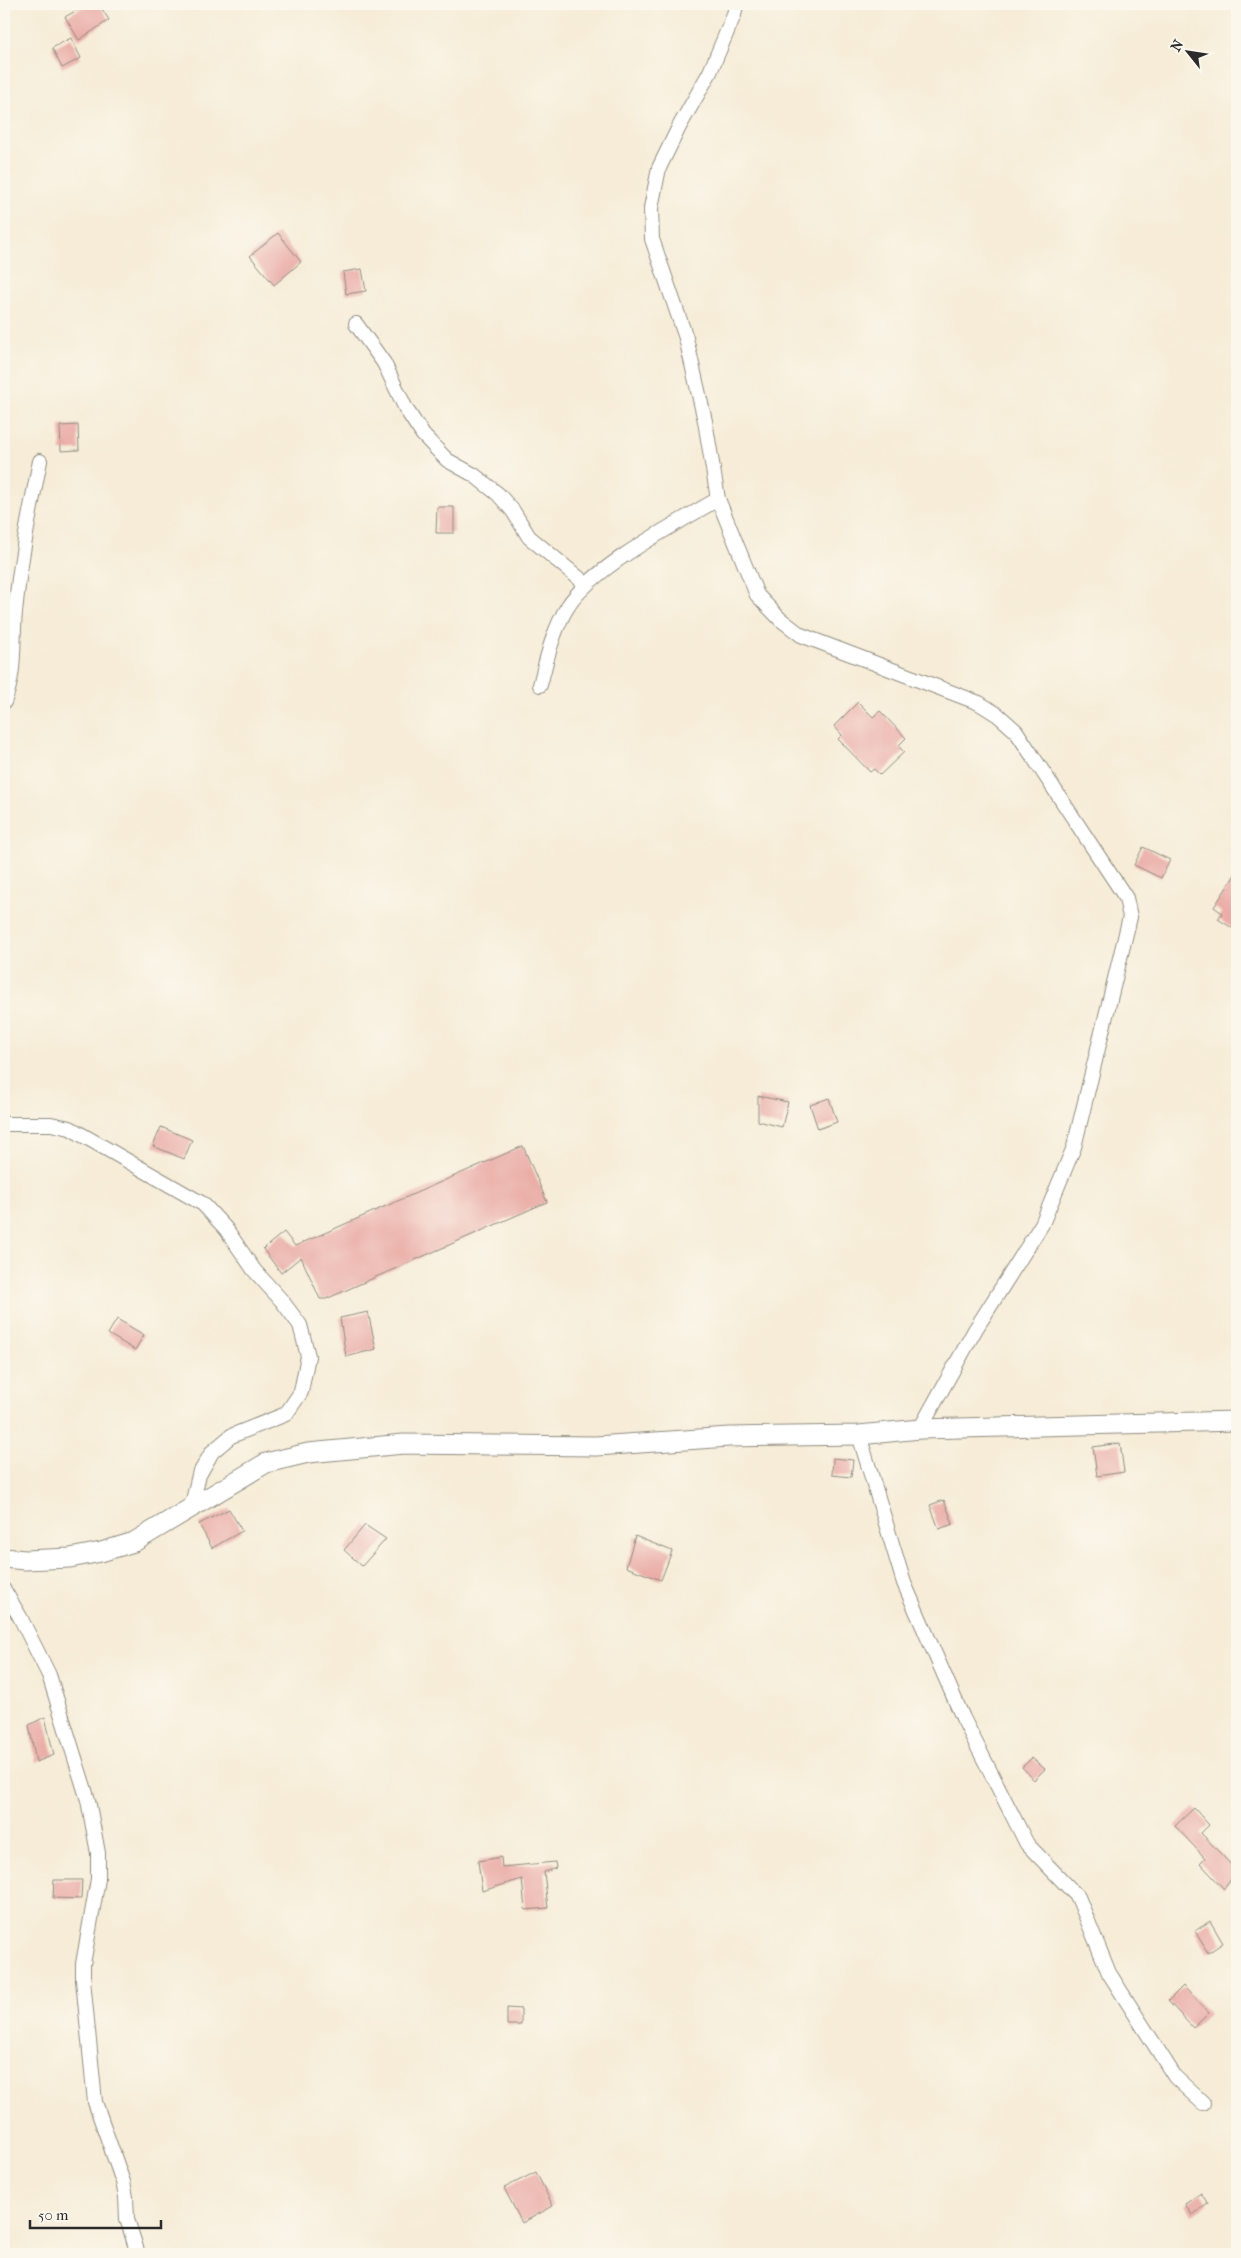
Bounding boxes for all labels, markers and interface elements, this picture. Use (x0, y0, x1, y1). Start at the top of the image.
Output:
north arrow (1164, 28, 1214, 78)
text: N (1167, 37, 1187, 55)
scale bar (30, 2198, 161, 2230)
text: 50 m (38, 2206, 69, 2224)

